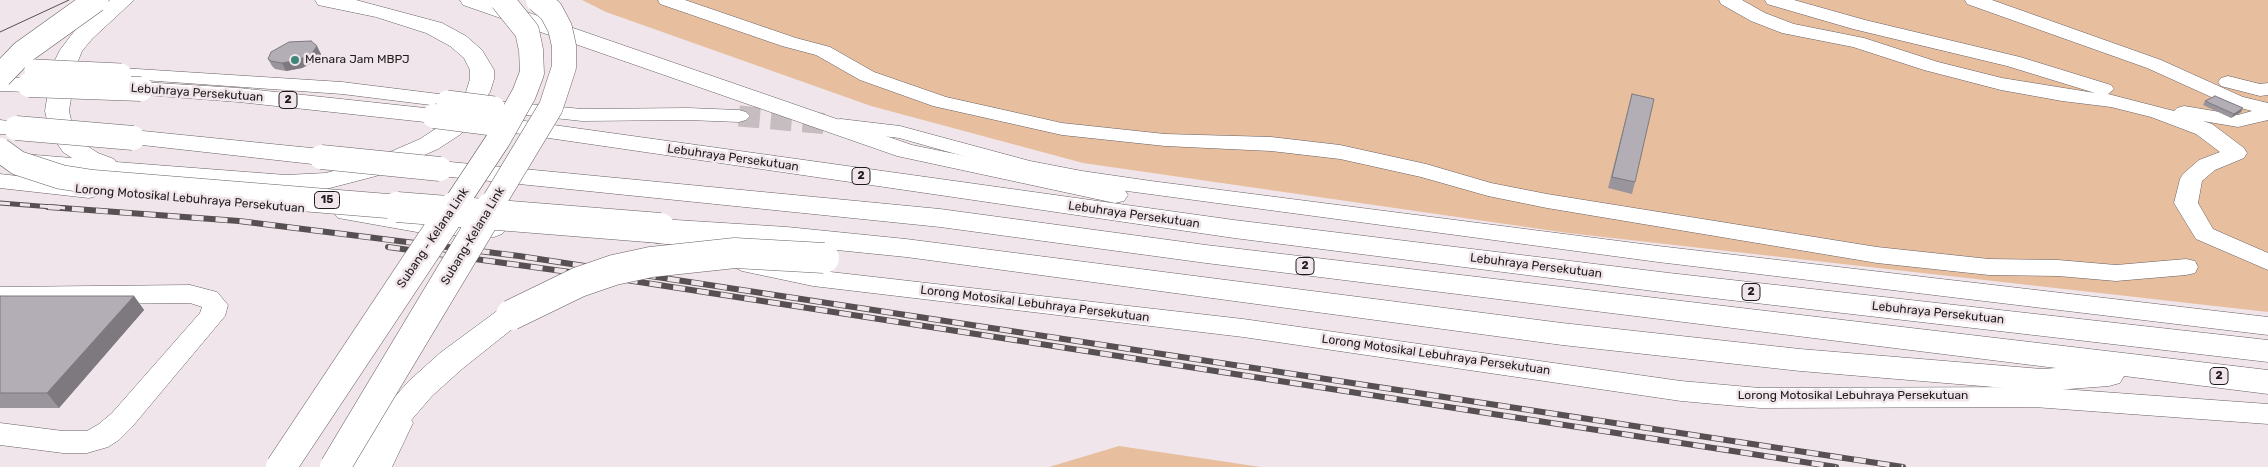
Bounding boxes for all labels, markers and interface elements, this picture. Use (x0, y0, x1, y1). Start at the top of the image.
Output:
place label: Menara Jam MBPJ (305, 53, 410, 67)
marker: Menara Jam MBPJ (289, 54, 301, 66)
street label: Lebuhraya Persekutuan (130, 81, 264, 105)
road number: 2 (279, 92, 297, 108)
street label: Lebuhraya Persekutuan (666, 142, 800, 174)
road number: 2 (852, 168, 870, 185)
street label: Lorong Motosikal Lebuhraya Persekutuan (75, 182, 305, 216)
street label: Subang-Kelana Link (438, 184, 508, 288)
street label: Subang - Kelana Link (394, 185, 472, 291)
road number: 15 (314, 192, 340, 208)
street label: Lebuhraya Persekutuan (1067, 199, 1201, 231)
street label: Lebuhraya Persekutuan (1469, 251, 1603, 281)
road number: 2 (1296, 258, 1314, 274)
street label: Lorong Motosikal Lebuhraya Persekutuan (920, 283, 1150, 325)
road number: 2 (1742, 284, 1760, 300)
street label: Lebuhraya Persekutuan (1871, 299, 2005, 327)
street label: Lorong Motosikal Lebuhraya Persekutuan (1321, 332, 1551, 378)
road number: 2 (2210, 368, 2228, 384)
street label: Lorong Motosikal Lebuhraya Persekutuan (1738, 389, 1968, 403)

